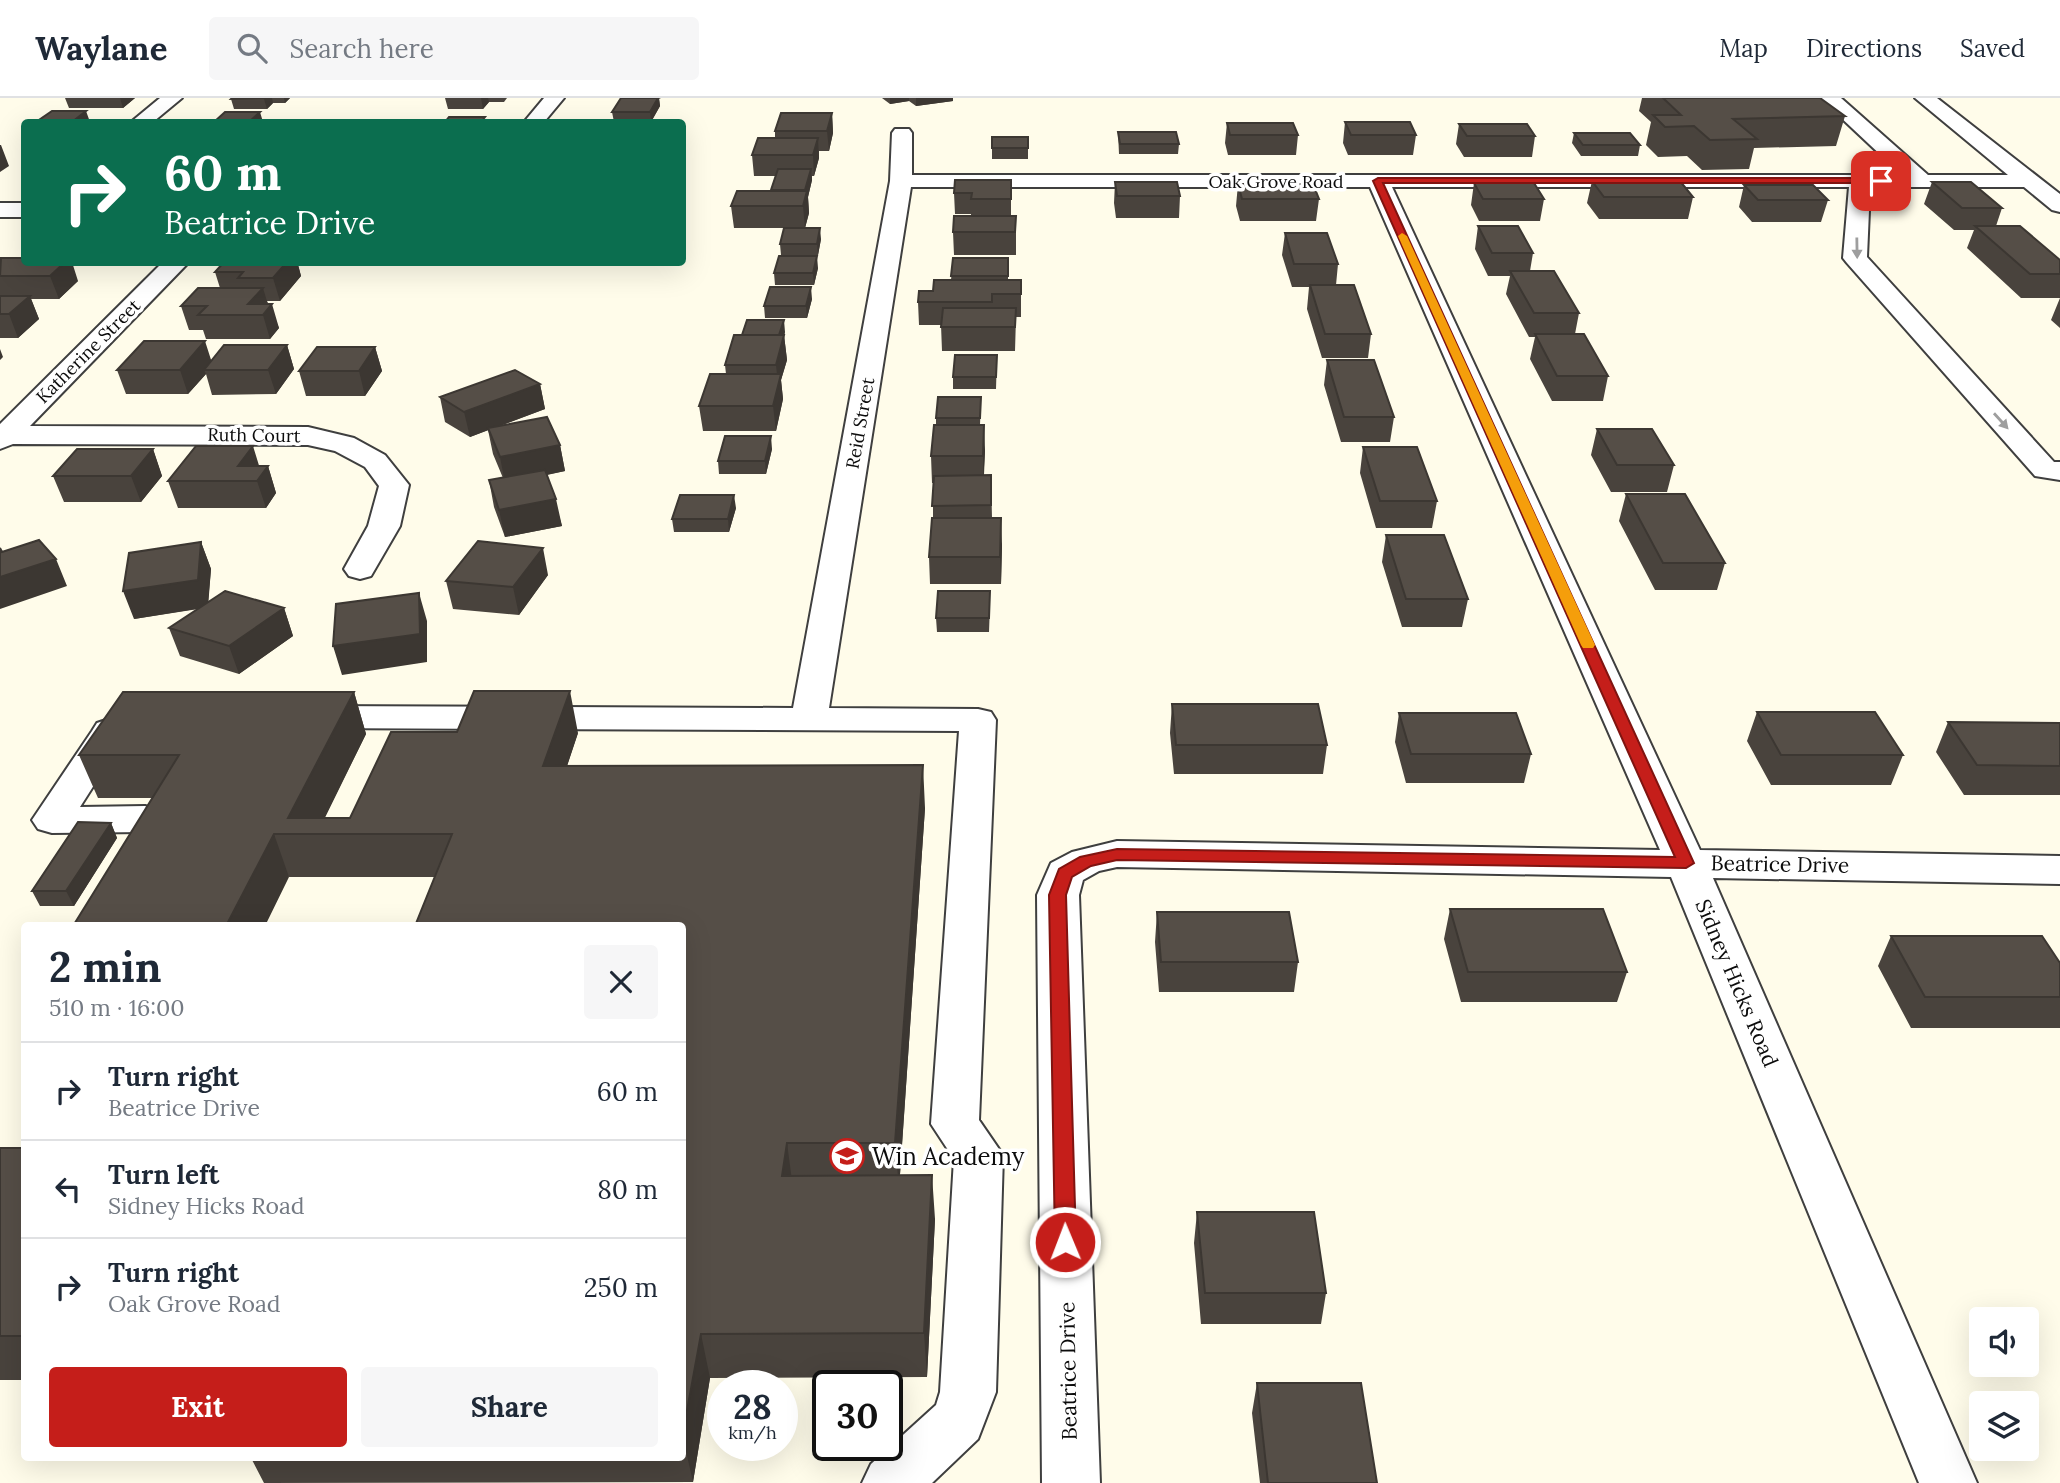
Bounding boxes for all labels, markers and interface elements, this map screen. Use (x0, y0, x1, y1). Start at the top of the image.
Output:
search box (209, 17, 699, 80)
text: Waylane (35, 27, 167, 69)
icon: search (233, 29, 271, 67)
text: Search here (289, 32, 434, 65)
text: Map (1719, 33, 1768, 64)
text: Directions (1806, 33, 1922, 64)
text: Saved (1960, 33, 2025, 64)
text: 60 m (164, 141, 281, 203)
icon: right (49, 147, 140, 238)
pin (1851, 151, 1911, 211)
icon: arrive (1862, 162, 1900, 200)
street label: Oak Grove Road (1208, 170, 1344, 193)
text: Beatrice Drive (164, 202, 375, 243)
one-way arrow (1851, 237, 1863, 259)
street label: Katherine Street (31, 294, 145, 408)
street label: Reid Street (841, 375, 879, 471)
one-way arrow (1993, 412, 2008, 429)
street label: Ruth Court (207, 423, 301, 447)
street label: Beatrice Drive (1710, 849, 1850, 879)
street label: Sidney Hicks Road (1690, 895, 1784, 1071)
text: 2 min (49, 940, 162, 994)
button: close (584, 945, 658, 1019)
text: 510 m · 16:00 (49, 993, 185, 1022)
text: Turn right (108, 1060, 239, 1093)
icon: right (49, 1072, 87, 1110)
text: 60 m (597, 1075, 658, 1108)
text: Beatrice Drive (108, 1093, 260, 1122)
school or university icon: Win Academy (828, 1137, 866, 1175)
place label: Win Academy (872, 1141, 1025, 1172)
text: Turn left (108, 1158, 219, 1191)
icon: left (49, 1170, 87, 1208)
text: 80 m (597, 1173, 658, 1206)
text: Sidney Hicks Road (108, 1191, 305, 1220)
position arrow (1028, 1205, 1102, 1279)
text: Turn right (108, 1256, 239, 1289)
icon: right (49, 1268, 87, 1306)
text: 250 m (584, 1271, 658, 1304)
text: Oak Grove Road (108, 1289, 281, 1318)
street label: Beatrice Drive (1053, 1301, 1083, 1441)
map controls (1969, 1307, 2039, 1461)
button: sound (1969, 1307, 2039, 1377)
button: Exit (49, 1367, 347, 1447)
button: Share (361, 1367, 658, 1447)
speed limit sign: 30 (812, 1370, 903, 1461)
text: 28 (733, 1384, 772, 1429)
button: layers (1969, 1391, 2039, 1461)
text: km/h (728, 1421, 777, 1444)

